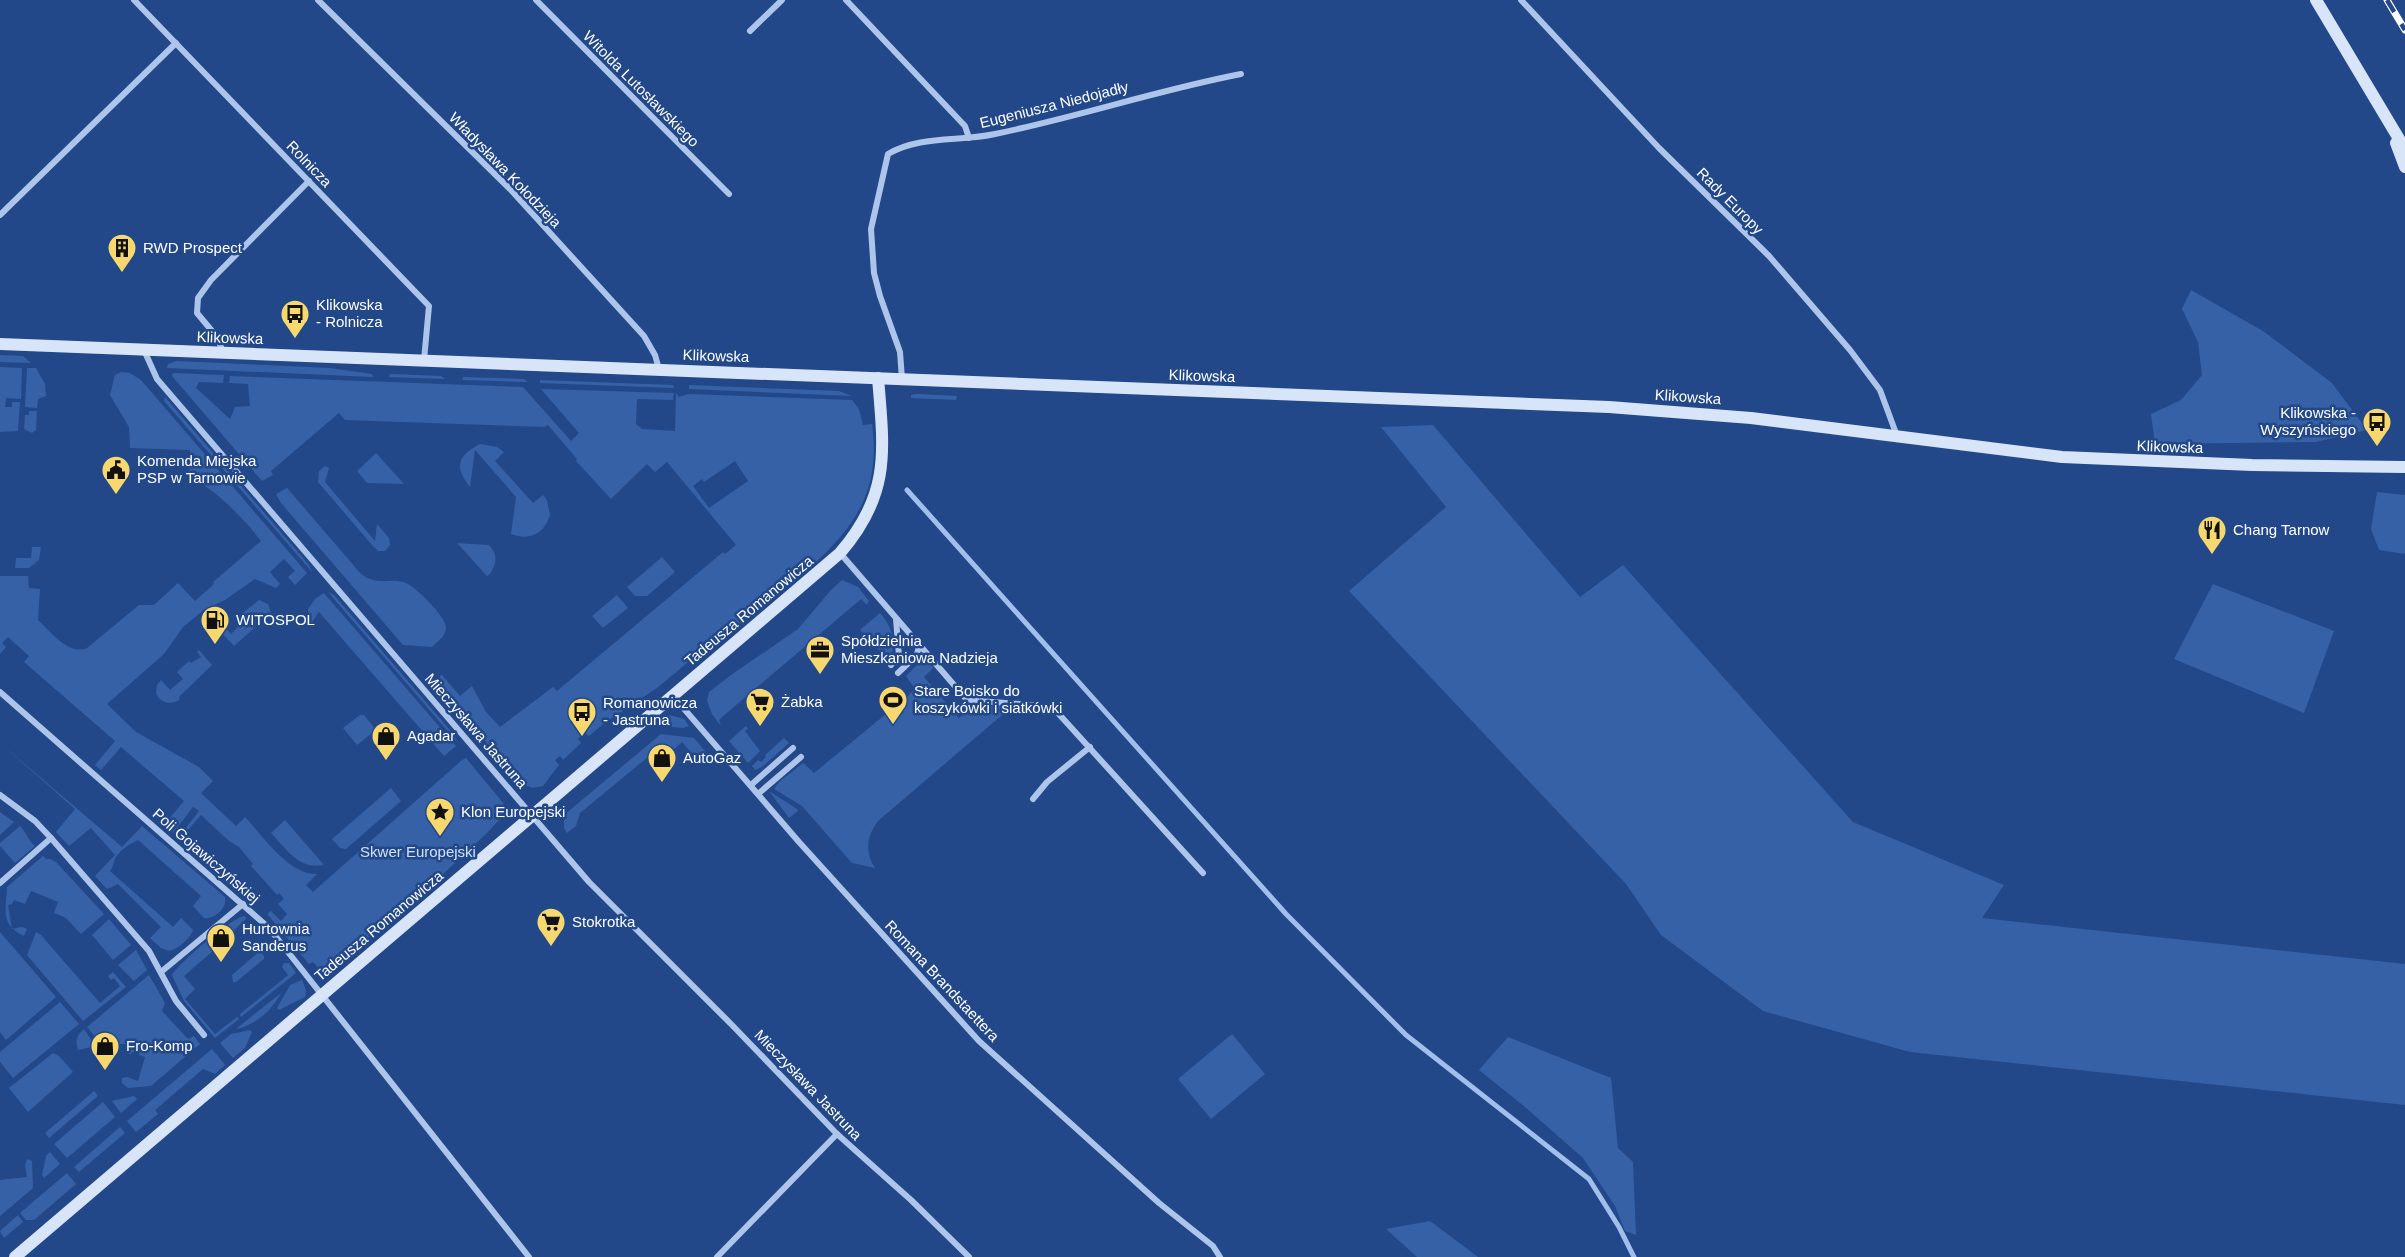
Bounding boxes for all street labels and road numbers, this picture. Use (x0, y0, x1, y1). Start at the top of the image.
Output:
street label: Witolda Lutosławskiego (580, 27, 703, 150)
street label: Eugeniusza Niedojadły (978, 78, 1130, 131)
street label: Władysława Kołodzieja (446, 109, 565, 231)
street label: Rolnicza (283, 137, 336, 191)
street label: Rady Europy (1694, 164, 1767, 238)
street label: Klikowska (196, 328, 264, 347)
street label: Klikowska (682, 346, 750, 365)
street label: Klikowska (1168, 366, 1236, 385)
street label: Klikowska (1654, 386, 1723, 407)
street label: Klikowska (2136, 437, 2204, 456)
street label: Tadeusza Romanowicza (681, 551, 817, 669)
street label: Mieczysława Jastruna (422, 670, 531, 792)
street label: Poli Gojawiczyńskiej (149, 805, 263, 907)
street label: Tadeusza Romanowicza (311, 866, 447, 984)
street label: Romana Brandstaettera (882, 917, 1003, 1045)
street label: Mieczysława Jastruna (751, 1026, 866, 1144)

